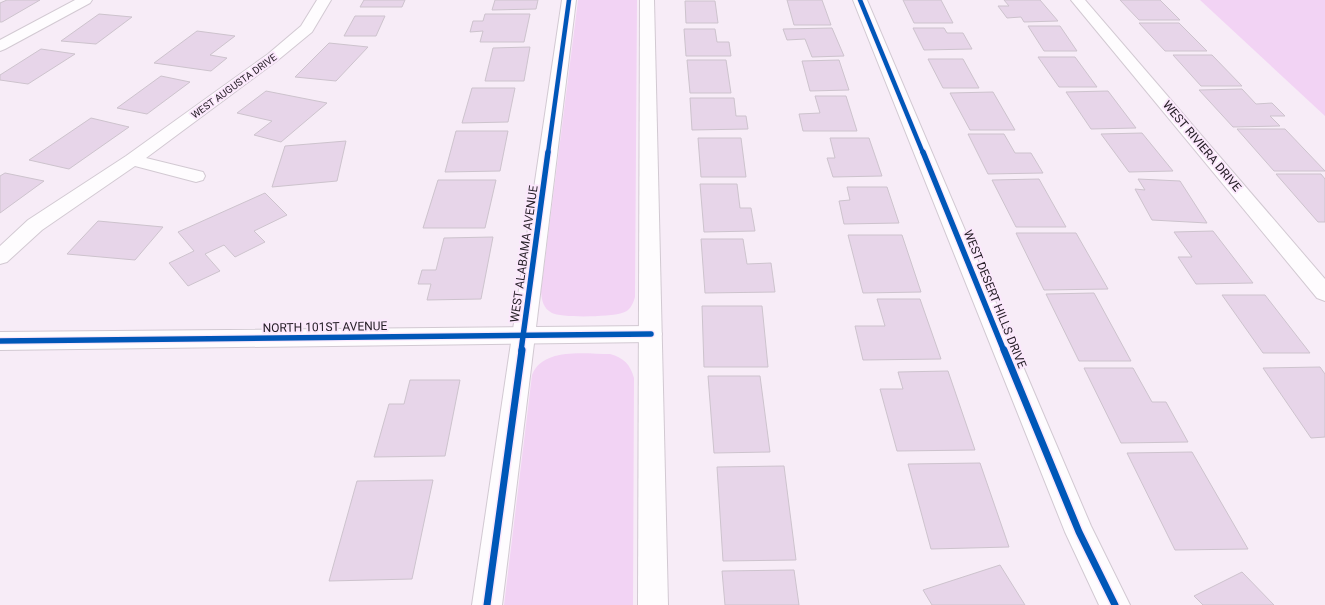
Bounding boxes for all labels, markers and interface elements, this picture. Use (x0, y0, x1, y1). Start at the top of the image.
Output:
street label: WEST AUGUSTA DRIVE (189, 51, 279, 121)
street label: WEST RIVIERA DRIVE (1160, 98, 1244, 194)
street label: WEST ALABAMA AVENUE (507, 184, 541, 323)
street label: WEST DESERT HILLS DRIVE (961, 228, 1029, 370)
street label: NORTH 101ST AVENUE (263, 319, 388, 335)

